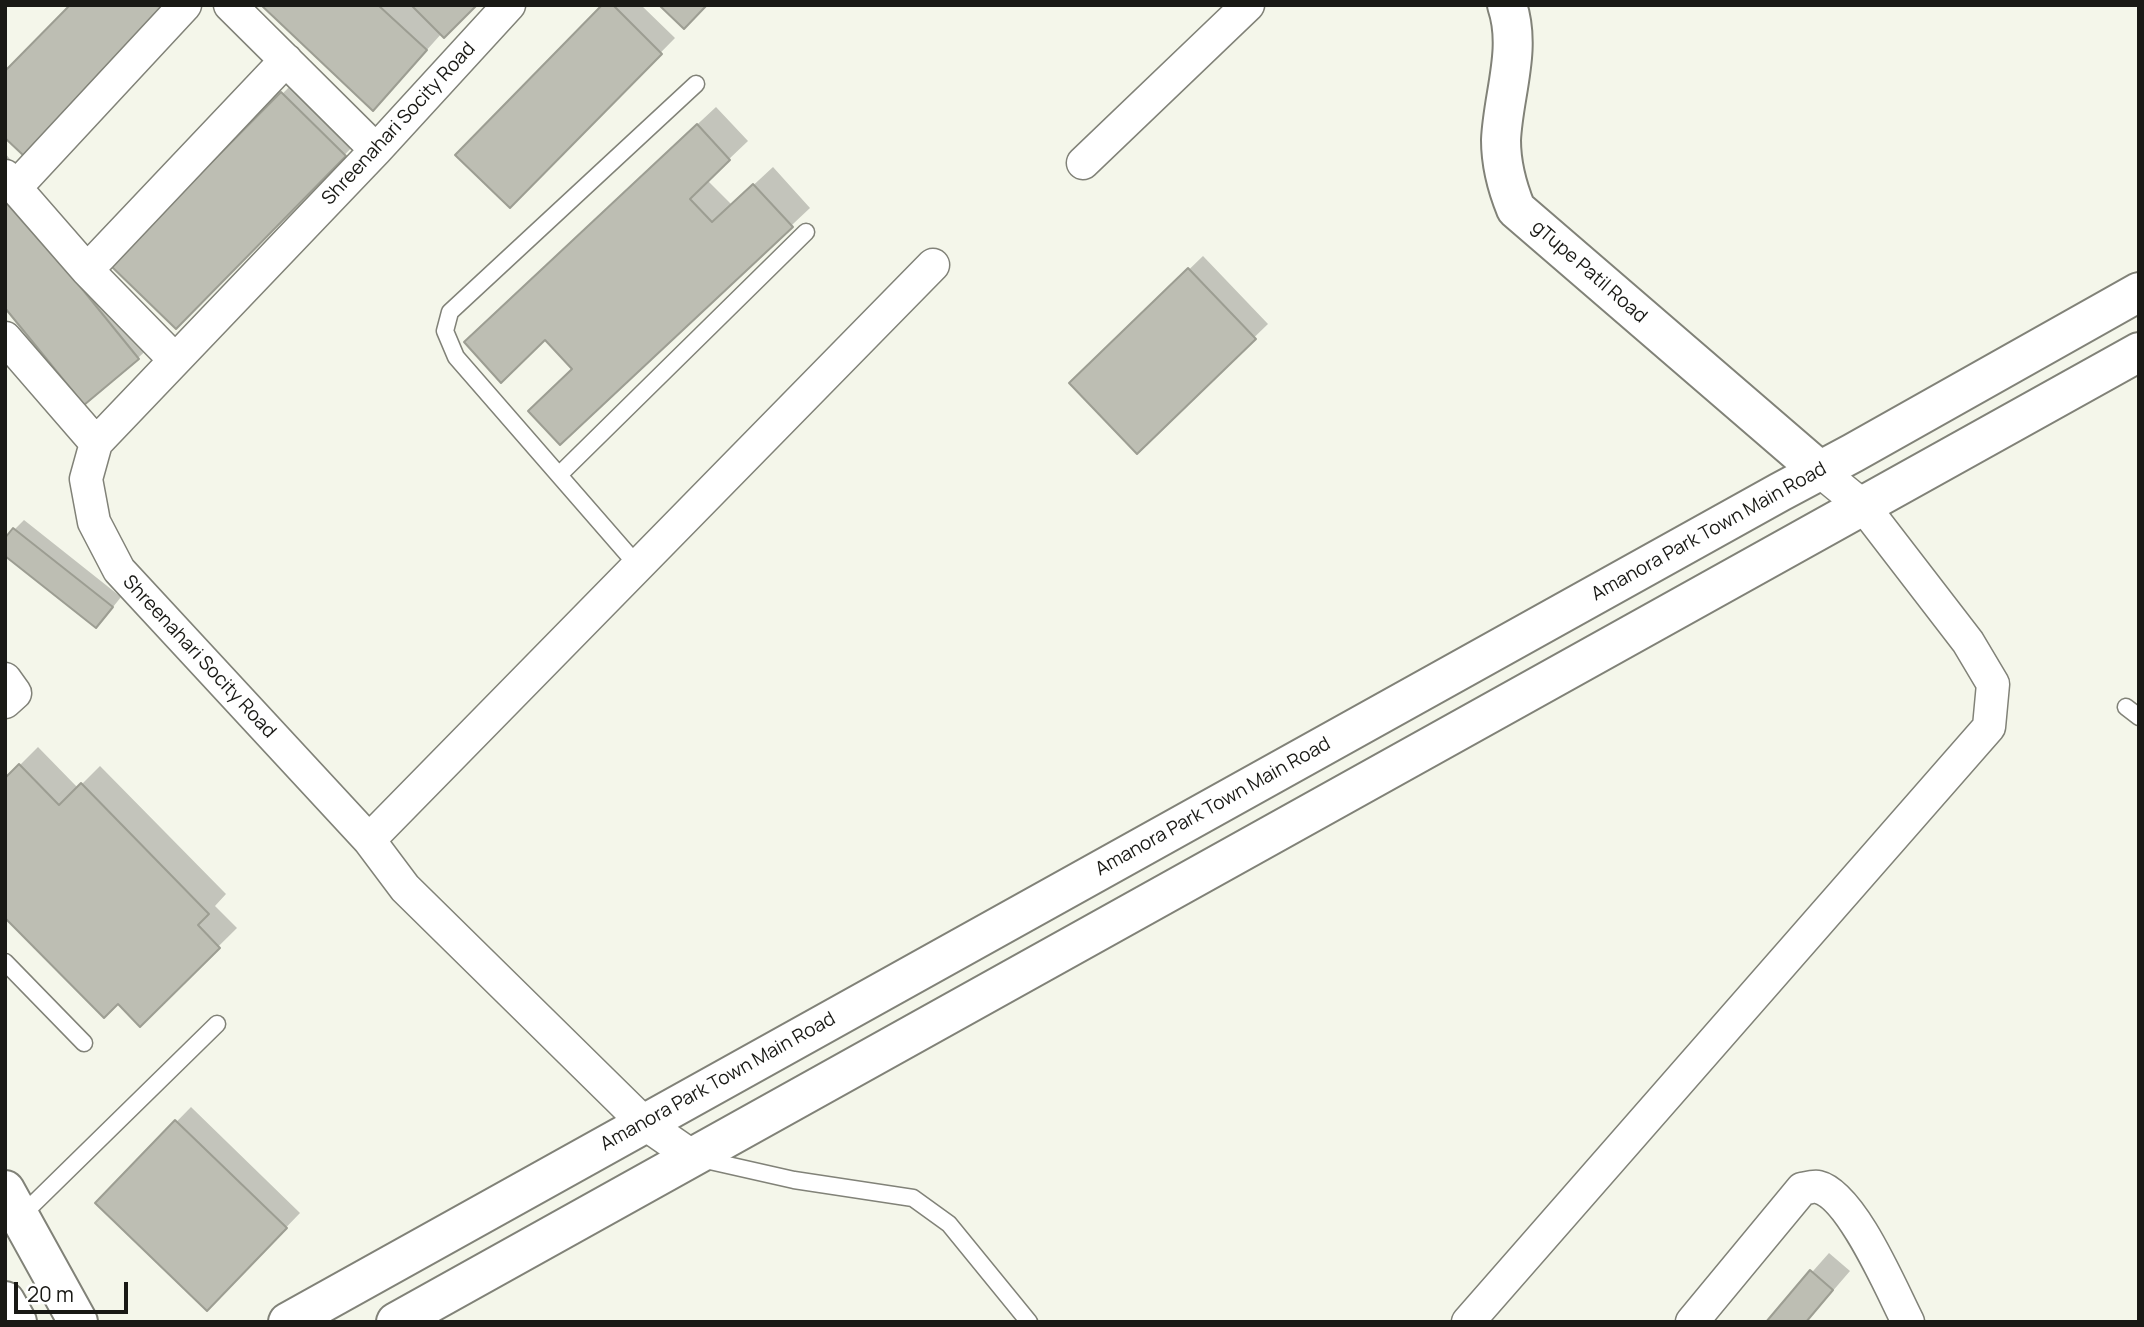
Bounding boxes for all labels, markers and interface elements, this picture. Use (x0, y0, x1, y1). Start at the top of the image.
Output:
street label: Shreenahari Socity Road (318, 38, 480, 210)
street label: gTupe Patil Road (1527, 216, 1651, 328)
street label: Amanora Park Town Main Road (1588, 458, 1830, 606)
street label: Shreenahari Socity Road (118, 571, 280, 743)
street label: Amanora Park Town Main Road (1092, 733, 1334, 881)
street label: Amanora Park Town Main Road (597, 1008, 839, 1156)
scale bar (18, 1268, 131, 1312)
text: 20 m (27, 1280, 74, 1308)

